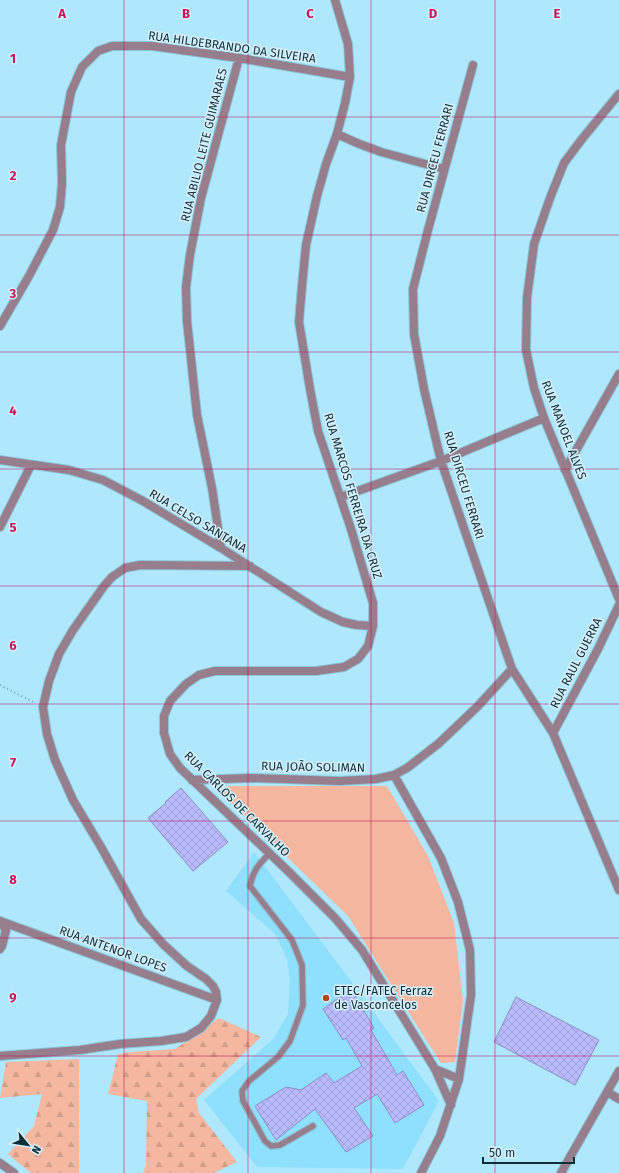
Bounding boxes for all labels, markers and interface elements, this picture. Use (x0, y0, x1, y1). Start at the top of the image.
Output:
text: A (57, 6, 66, 21)
text: B (182, 6, 190, 21)
text: C (306, 6, 314, 21)
text: D (429, 6, 438, 21)
text: E (554, 6, 561, 21)
street label: RUA HILDEBRANDO DA SILVEIRA (147, 28, 317, 66)
text: 1 (10, 51, 16, 66)
street label: RUA ABILIO LEITE GUIMARAES (178, 66, 230, 223)
street label: RUA DIRCEU FERRARI (414, 102, 456, 214)
text: 2 (10, 168, 17, 183)
text: 3 (9, 286, 17, 301)
street label: RUA MANOEL ALVES (539, 379, 589, 482)
text: 4 (9, 403, 17, 418)
street label: RUA MARCOS FERREIRA DA CRUZ (321, 411, 385, 581)
street label: RUA DIRCEU FERRARI (441, 429, 487, 541)
street label: RUA CELSO SANTANA (147, 486, 249, 556)
text: 5 (10, 520, 17, 535)
street label: RUA RAUL GUERRA (547, 615, 605, 711)
text: 6 (9, 638, 17, 653)
street label: RUA CARLOS DE CARVALHO (181, 748, 293, 860)
text: 7 (10, 755, 16, 770)
street label: RUA JOÃO SOLIMAN (261, 758, 365, 775)
text: 8 (9, 872, 17, 887)
street label: RUA ANTENOR LOPES (57, 923, 169, 975)
place label: ETEC/FATEC Ferraz de Vasconcelos (334, 984, 432, 1012)
text: 9 (9, 990, 17, 1005)
marker: ETEC/FATEC Ferraz de Vasconcelos (321, 993, 331, 1003)
north arrow (8, 1125, 48, 1165)
scale bar (483, 1139, 574, 1165)
text: N (29, 1143, 44, 1156)
text: 50 m (489, 1146, 515, 1160)

